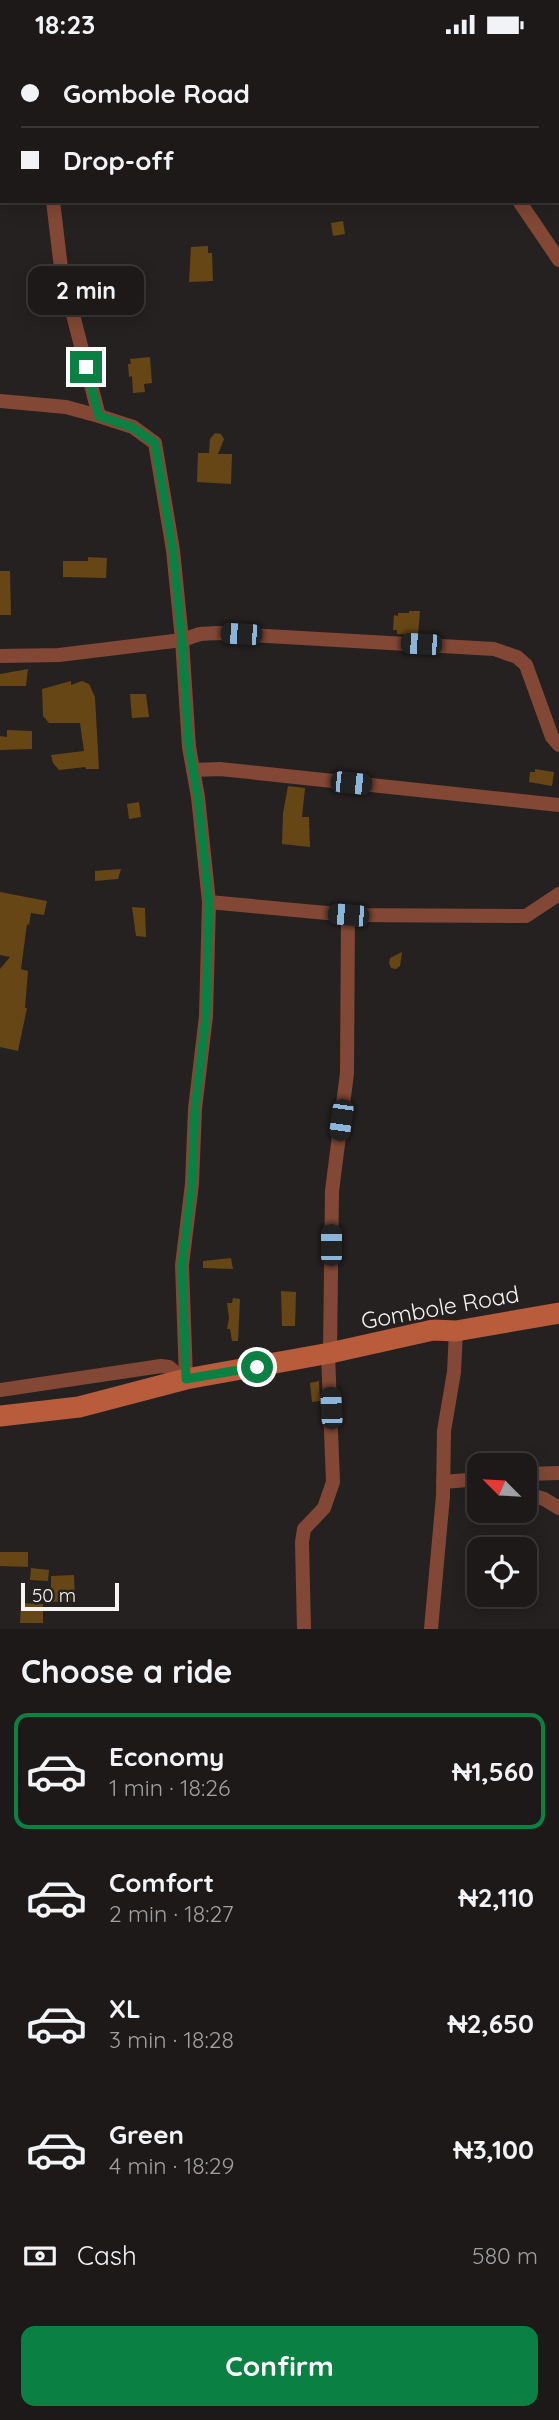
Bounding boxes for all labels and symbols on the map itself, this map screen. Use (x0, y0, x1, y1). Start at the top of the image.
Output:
callout: 2 min (28, 265, 144, 315)
route end (70, 351, 102, 383)
car (220, 622, 263, 646)
car (400, 632, 443, 656)
car (330, 770, 373, 796)
car (327, 903, 370, 927)
car (328, 1098, 355, 1142)
car (321, 1224, 342, 1266)
street label: Gombole Road (359, 1279, 521, 1335)
route start (241, 1351, 273, 1383)
car (320, 1386, 343, 1430)
north arrow (467, 1453, 537, 1523)
scale bar (21, 1580, 119, 1612)

